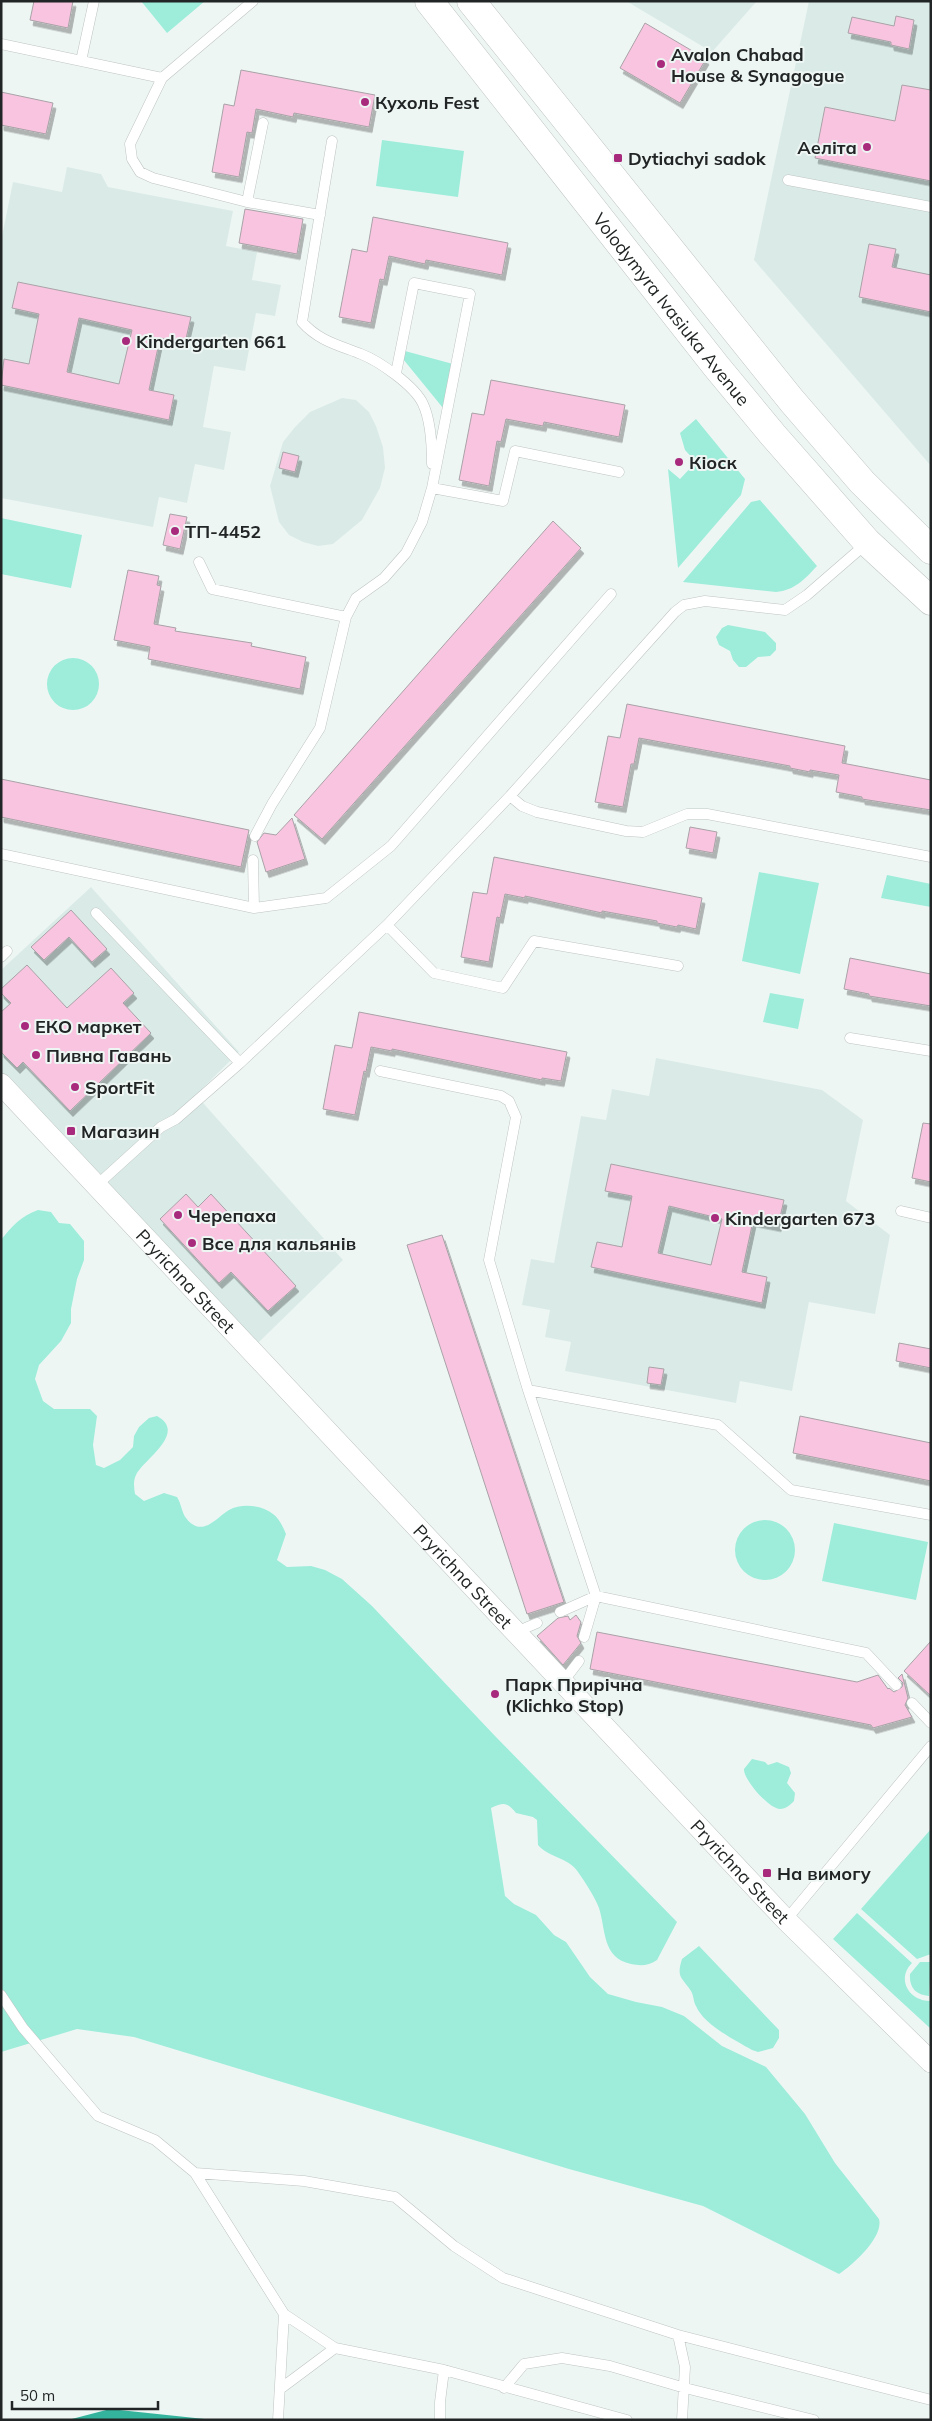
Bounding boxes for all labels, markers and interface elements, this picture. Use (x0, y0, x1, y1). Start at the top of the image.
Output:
place label: Avalon Chabad House & Synagogue (671, 43, 844, 87)
marker: Avalon Chabad House & Synagogue (655, 58, 667, 70)
place label: Кухоль Fest (375, 91, 479, 114)
marker: Кухоль Fest (359, 96, 371, 108)
place label: Аеліта (797, 136, 857, 159)
marker: Аеліта (861, 141, 873, 153)
place label: Dytiachyi sadok (628, 147, 767, 170)
marker: Dytiachyi sadok (612, 152, 624, 164)
street label: Volodymyra Ivasiuka Avenue (588, 208, 755, 410)
place label: Kindergarten 661 (136, 330, 286, 353)
marker: Kindergarten 661 (120, 335, 132, 347)
place label: Кіоск (689, 451, 738, 474)
marker: Кіоск (673, 456, 685, 468)
place label: ТП-4452 (185, 520, 261, 543)
marker: ТП-4452 (169, 525, 181, 537)
place label: ЕКО маркет (35, 1015, 142, 1038)
marker: ЕКО маркет (19, 1020, 31, 1032)
place label: Пивна Гавань (46, 1044, 172, 1067)
marker: Пивна Гавань (30, 1049, 42, 1061)
place label: SportFit (85, 1076, 155, 1099)
marker: SportFit (69, 1081, 81, 1093)
place label: Магазин (81, 1120, 160, 1143)
marker: Магазин (65, 1125, 77, 1137)
place label: Черепаха (188, 1204, 276, 1227)
place label: Kindergarten 673 (725, 1207, 875, 1230)
marker: Черепаха (172, 1209, 184, 1221)
marker: Kindergarten 673 (709, 1212, 721, 1224)
street label: Pryrichna Street (131, 1224, 240, 1338)
place label: Все для кальянів (202, 1232, 356, 1255)
marker: Все для кальянів (186, 1237, 198, 1249)
street label: Pryrichna Street (409, 1519, 517, 1633)
place label: Парк Прирічна (Klichko Stop) (505, 1673, 643, 1717)
marker: Парк Прирічна (Klichko Stop) (489, 1688, 501, 1700)
street label: Pryrichna Street (686, 1814, 795, 1928)
place label: На вимогу (777, 1862, 871, 1885)
marker: На вимогу (761, 1867, 773, 1879)
scale bar (12, 2378, 159, 2410)
text: 50 m (20, 2386, 55, 2405)

